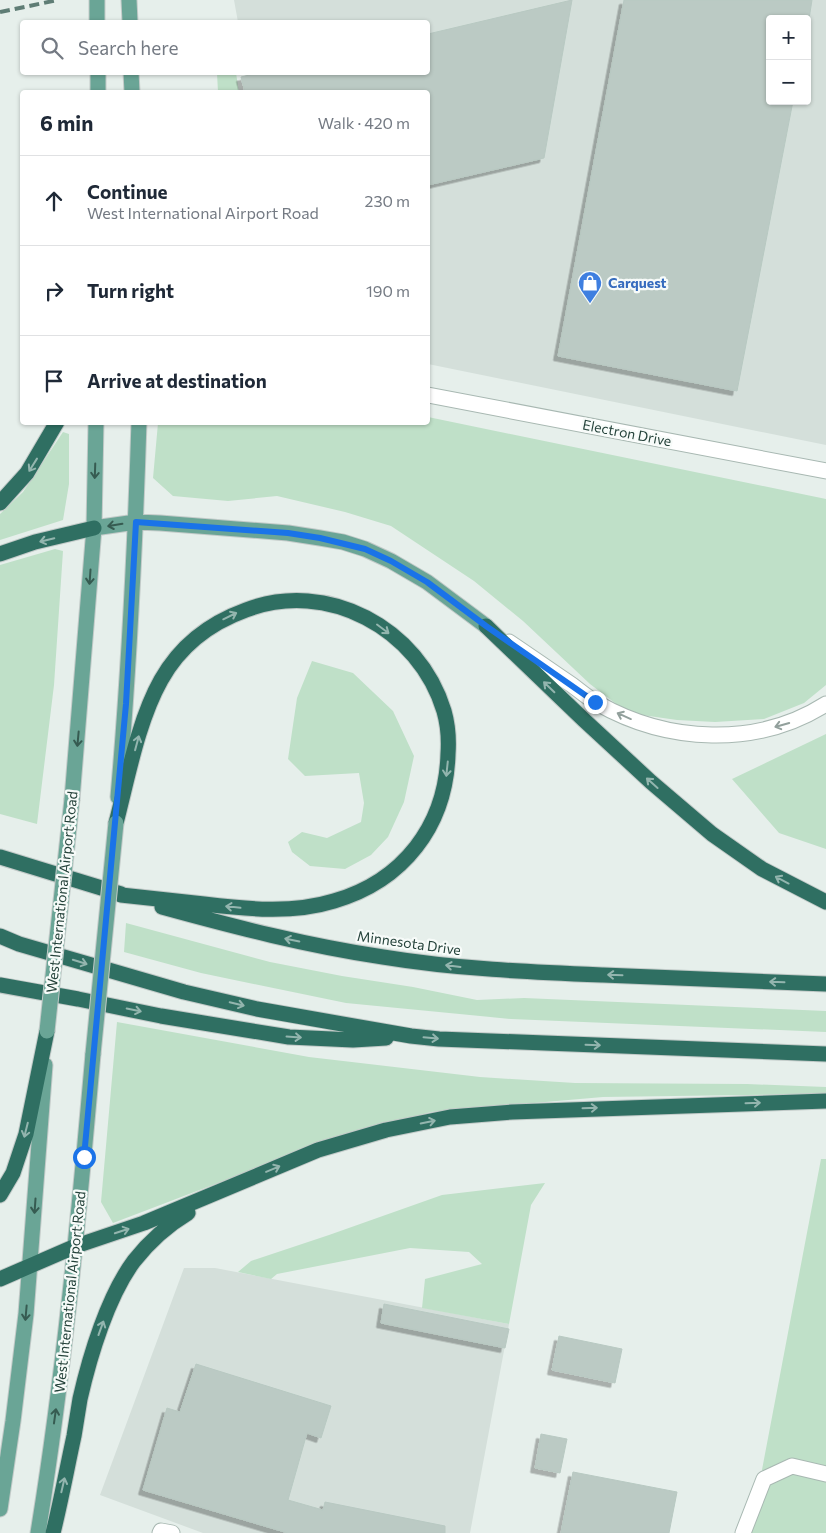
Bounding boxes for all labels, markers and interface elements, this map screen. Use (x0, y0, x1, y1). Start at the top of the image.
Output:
map controls (766, 15, 811, 105)
button: + (766, 15, 811, 60)
search box (20, 20, 430, 75)
icon: search (38, 34, 66, 62)
text: Search here (78, 36, 178, 59)
button: − (766, 60, 811, 105)
text: 6 min (40, 110, 93, 135)
text: Walk · 420 m (318, 113, 410, 132)
text: Continue (87, 180, 167, 203)
icon: ahead (40, 187, 68, 215)
text: 230 m (365, 191, 410, 210)
text: West International Airport Road (87, 203, 319, 222)
shop icon: Carquest (577, 270, 603, 304)
place label: Carquest (608, 274, 667, 291)
icon: right (40, 277, 68, 305)
text: Turn right (87, 279, 174, 302)
text: 190 m (366, 281, 410, 300)
icon: arrive (40, 367, 68, 395)
text: Arrive at destination (87, 369, 267, 392)
street label: Electron Drive (581, 416, 673, 449)
one-way arrow (27, 457, 37, 471)
one-way arrow (90, 462, 100, 479)
one-way arrow (107, 521, 123, 531)
one-way arrow (39, 536, 55, 545)
one-way arrow (86, 569, 95, 585)
one-way arrow (222, 611, 237, 621)
one-way arrow (376, 624, 390, 634)
one-way arrow (543, 681, 555, 693)
route end (584, 691, 607, 714)
one-way arrow (616, 711, 631, 721)
one-way arrow (775, 721, 791, 730)
one-way arrow (73, 731, 83, 747)
one-way arrow (133, 735, 143, 751)
one-way arrow (442, 761, 452, 777)
one-way arrow (646, 777, 659, 789)
street label: West International Airport Road (42, 790, 81, 994)
one-way arrow (775, 875, 790, 885)
one-way arrow (225, 902, 241, 912)
street label: Minnesota Drive (356, 927, 462, 958)
one-way arrow (285, 935, 301, 944)
one-way arrow (71, 957, 87, 967)
one-way arrow (445, 960, 461, 970)
one-way arrow (607, 971, 623, 980)
one-way arrow (770, 978, 786, 987)
one-way arrow (228, 1000, 244, 1009)
one-way arrow (125, 1006, 141, 1016)
one-way arrow (286, 1032, 302, 1042)
one-way arrow (423, 1033, 439, 1043)
one-way arrow (585, 1041, 601, 1050)
one-way arrow (744, 1098, 760, 1108)
one-way arrow (582, 1103, 598, 1113)
one-way arrow (420, 1116, 436, 1126)
one-way arrow (21, 1121, 30, 1137)
route start (73, 1146, 96, 1169)
one-way arrow (266, 1164, 281, 1173)
street label: West International Airport Road (50, 1190, 89, 1394)
one-way arrow (30, 1198, 39, 1214)
one-way arrow (114, 1225, 130, 1235)
one-way arrow (21, 1305, 31, 1321)
one-way arrow (97, 1320, 106, 1336)
one-way arrow (51, 1408, 61, 1424)
one-way arrow (59, 1478, 69, 1494)

